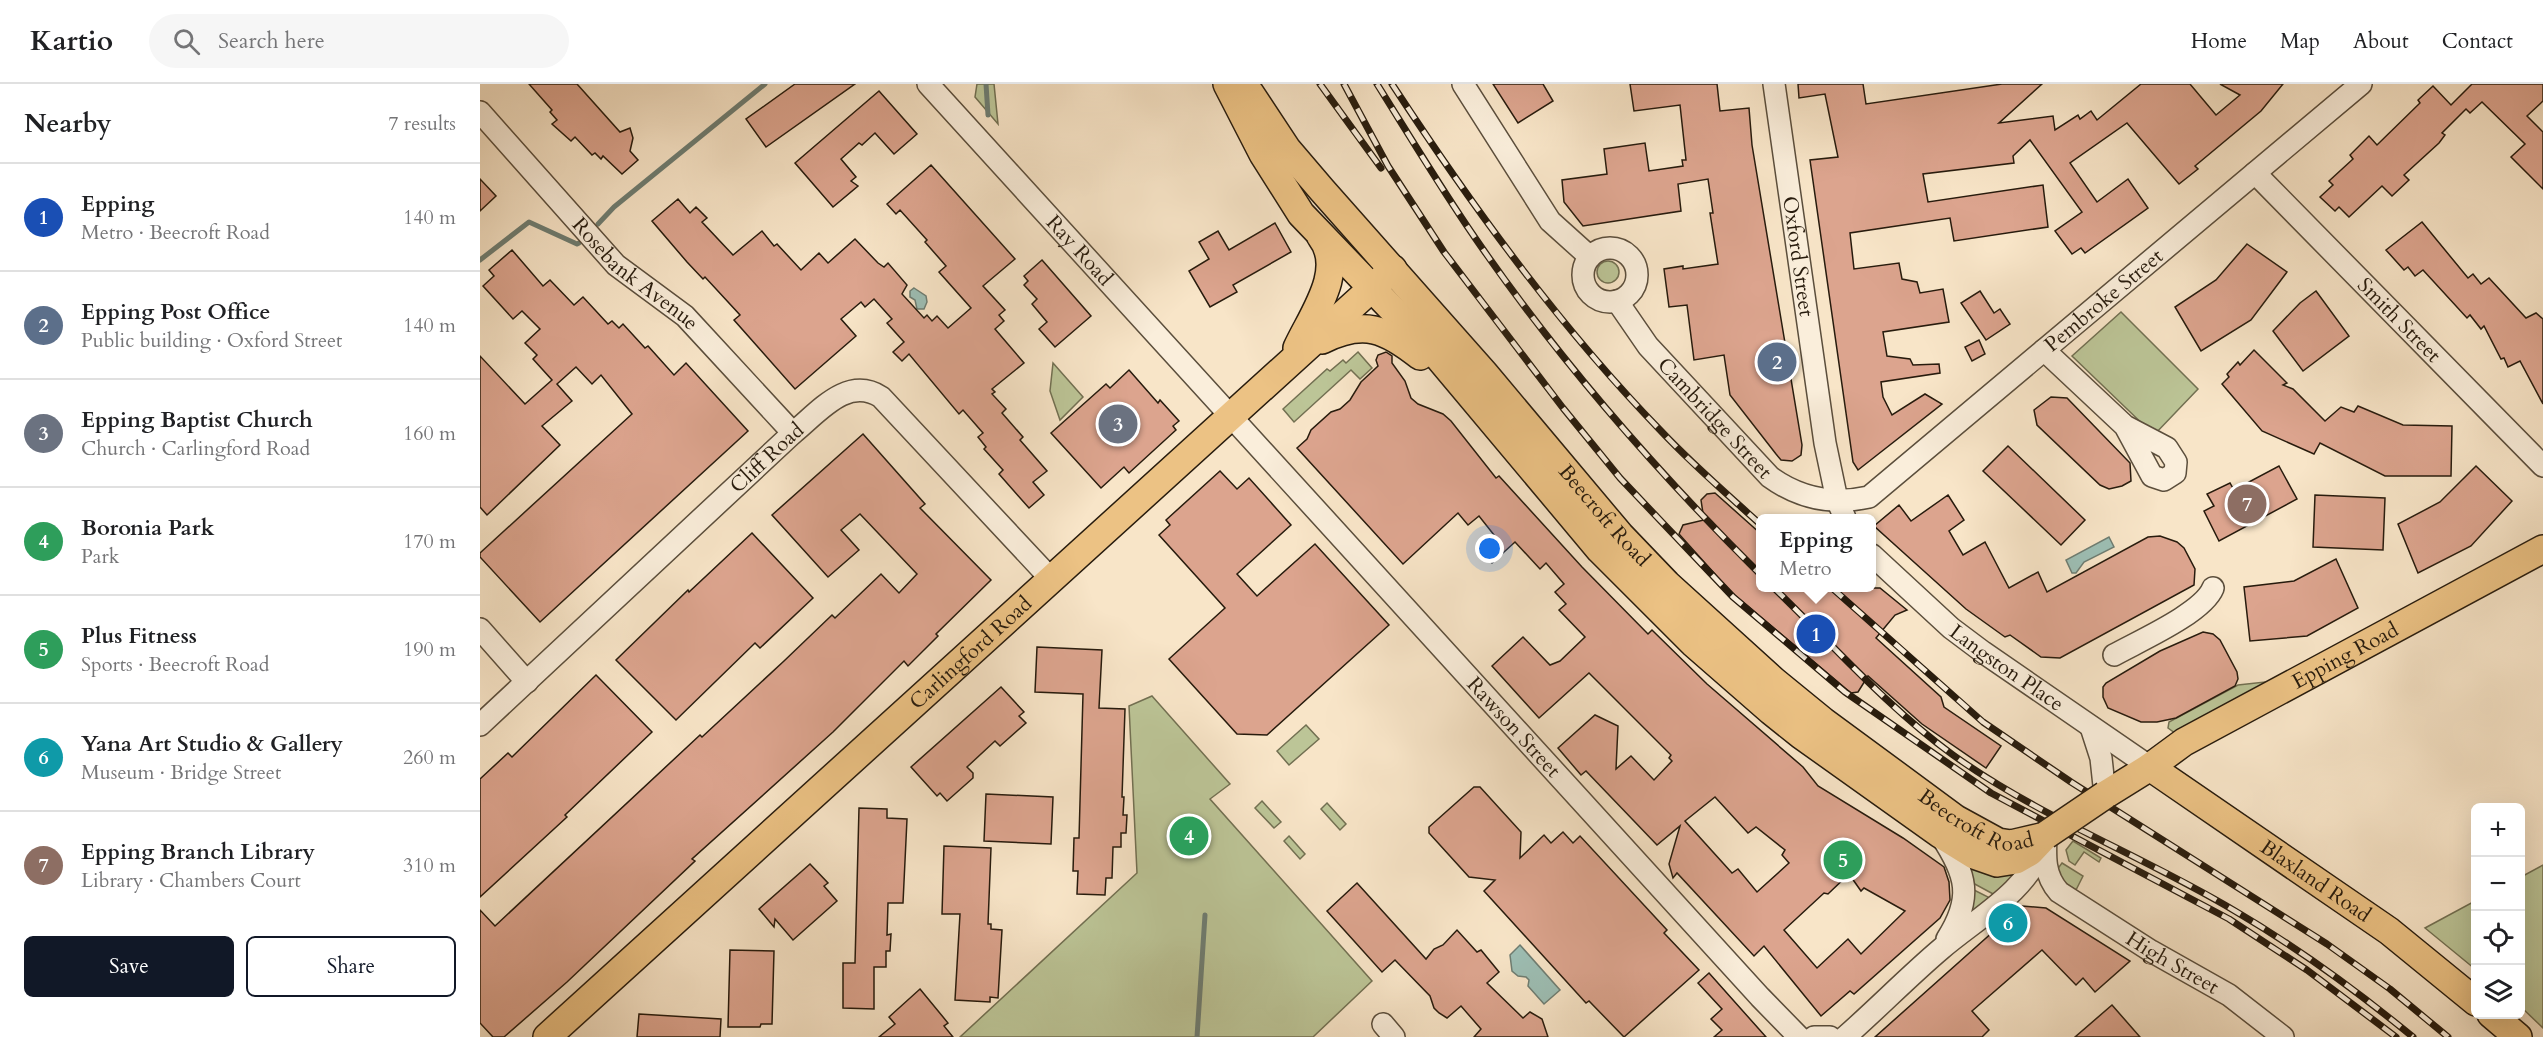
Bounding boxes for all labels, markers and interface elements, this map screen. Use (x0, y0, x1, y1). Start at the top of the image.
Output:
search box (149, 14, 569, 68)
text: Kartio (30, 22, 113, 60)
icon: search (170, 25, 203, 58)
text: Search here (218, 26, 325, 56)
text: Home (2191, 27, 2247, 56)
text: Map (2280, 27, 2320, 56)
text: About (2353, 27, 2409, 56)
text: Contact (2442, 27, 2513, 56)
text: Nearby (24, 106, 112, 141)
text: 7 results (388, 110, 456, 137)
text: Epping (81, 189, 154, 219)
street label: Oxford Street (1775, 194, 1821, 319)
text: 1 (38, 204, 49, 231)
text: 140 m (403, 204, 456, 231)
street label: Ray Road (1039, 209, 1119, 292)
street label: Rosebank Avenue (565, 211, 705, 337)
text: Metro · Beecroft Road (81, 219, 270, 246)
street label: Pembroke Street (2038, 242, 2170, 359)
street label: Smith Street (2351, 271, 2448, 369)
text: Epping Post Office (81, 297, 270, 327)
text: 2 (38, 312, 49, 339)
text: 140 m (403, 312, 456, 339)
text: Public building · Oxford Street (81, 327, 342, 354)
pin: 2 (1758, 340, 1796, 384)
street label: Cambridge Street (1651, 351, 1779, 486)
pin: 3 (1098, 402, 1138, 446)
text: Epping Baptist Church (81, 405, 313, 435)
street label: Cliff Road (724, 416, 810, 500)
text: 3 (38, 420, 49, 447)
text: 160 m (403, 420, 456, 447)
text: Church · Carlingford Road (81, 435, 310, 462)
street label: Beecroft Road (1552, 458, 1657, 573)
pin: 7 (2228, 482, 2266, 526)
text: Boronia Park (81, 513, 214, 543)
popup (1756, 514, 1876, 592)
text: Epping (1779, 525, 1853, 555)
text: 4 (38, 528, 49, 555)
text: 170 m (403, 528, 456, 555)
your location (1475, 534, 1504, 563)
text: Park (81, 543, 119, 570)
text: Metro (1779, 555, 1832, 582)
street label: Carlingford Road (903, 590, 1038, 716)
pin: 1 (1796, 612, 1836, 656)
street label: Epping Road (2287, 615, 2404, 696)
street label: Langston Place (1943, 618, 2070, 719)
text: Plus Fitness (81, 621, 197, 651)
text: 5 (38, 636, 49, 663)
text: 190 m (403, 636, 456, 663)
text: Sports · Beecroft Road (81, 651, 269, 678)
street label: Rawson Street (1460, 671, 1567, 784)
text: Yana Art Studio & Gallery (81, 729, 343, 759)
text: 6 (38, 744, 49, 771)
text: 260 m (403, 744, 456, 771)
text: Museum · Bridge Street (81, 759, 281, 786)
street label: Beecroft Road (1912, 782, 2036, 859)
map controls (2471, 803, 2525, 1019)
button: + (2471, 803, 2525, 857)
pin: 4 (1170, 814, 1208, 858)
street label: Blaxland Road (2254, 833, 2377, 929)
text: Epping Branch Library (81, 837, 315, 867)
pin: 5 (1824, 838, 1862, 882)
text: 7 (38, 852, 49, 879)
text: 310 m (403, 852, 456, 879)
button: − (2471, 857, 2525, 911)
text: Library · Chambers Court (81, 867, 301, 894)
pin: 6 (1988, 900, 2027, 946)
button: locate (2471, 911, 2525, 965)
street label: High Street (2120, 925, 2224, 1002)
button: Save (24, 936, 234, 997)
button: Share (246, 936, 456, 997)
button: layers (2471, 965, 2525, 1019)

